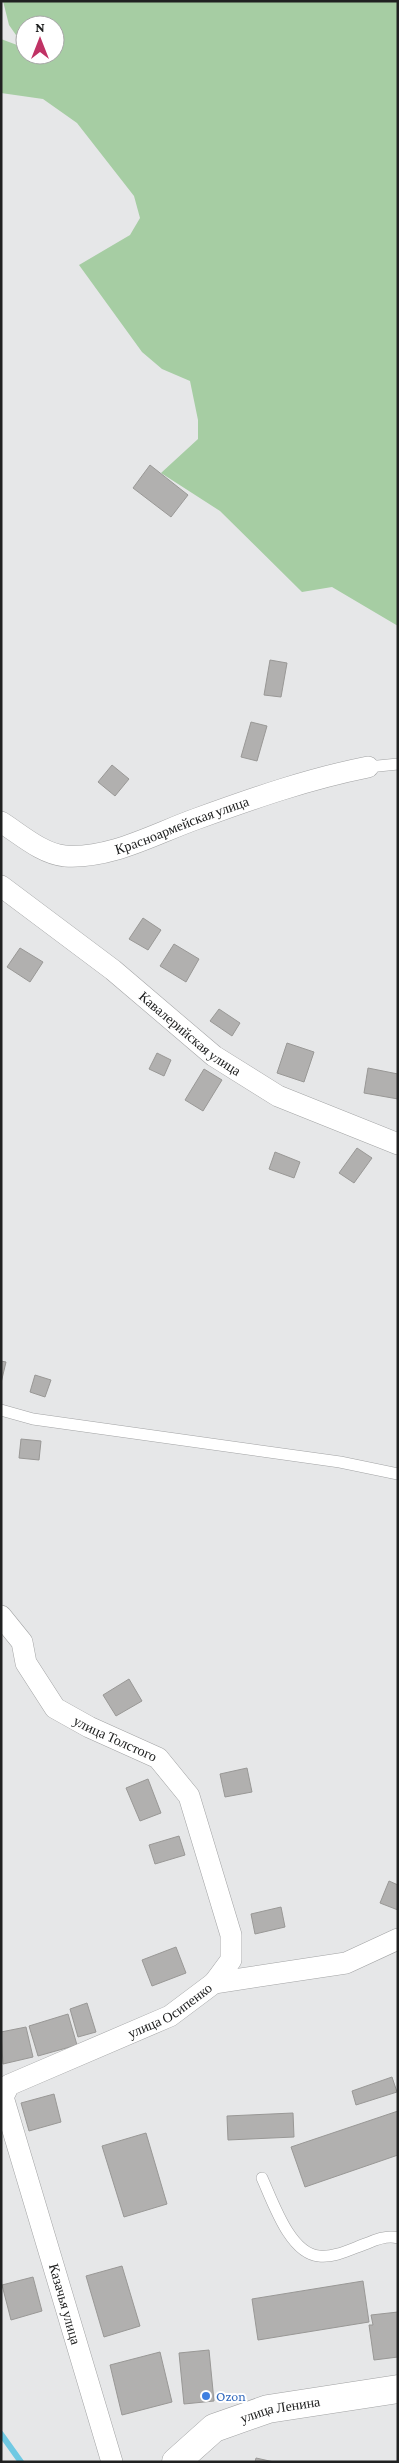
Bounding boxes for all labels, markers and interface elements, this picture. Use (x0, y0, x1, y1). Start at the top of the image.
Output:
north arrow (15, 15, 65, 65)
text: N (35, 19, 45, 35)
street label: Красноармейская улица (113, 793, 251, 857)
street label: Кавалерийская улица (136, 988, 245, 1079)
street label: улица Толстого (71, 1712, 160, 1765)
street label: улица Осипенко (125, 1979, 215, 2041)
street label: Казачья улица (46, 2262, 84, 2347)
place label: Ozon (216, 2388, 246, 2404)
marker: Ozon (200, 2390, 212, 2402)
street label: улица Ленина (238, 2393, 322, 2426)

